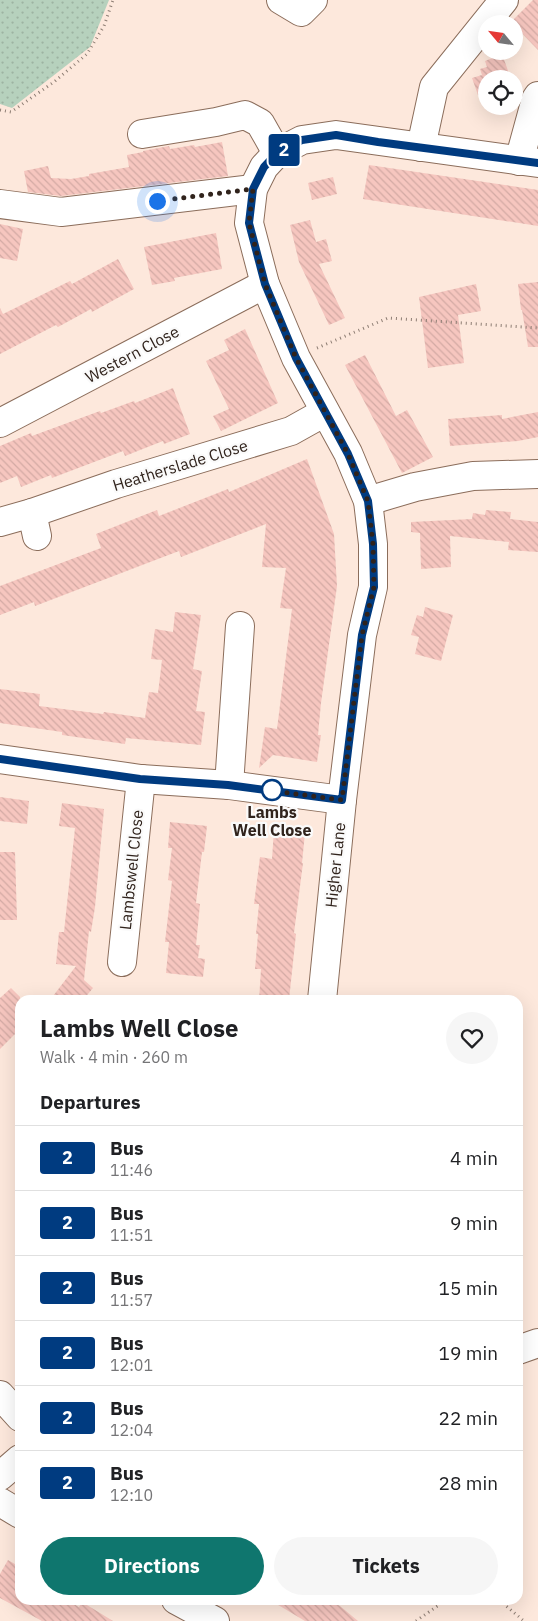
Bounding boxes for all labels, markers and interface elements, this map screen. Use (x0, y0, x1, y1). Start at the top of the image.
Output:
north arrow (478, 15, 522, 60)
map controls (478, 15, 523, 115)
button: locate (478, 70, 523, 115)
line badge: 2 (268, 134, 300, 166)
text: 2 (279, 138, 289, 161)
your location (145, 189, 170, 214)
street label: Western Close (82, 321, 183, 387)
street label: Heatherslade Close (110, 435, 250, 495)
marker: Lambs Well Close (261, 779, 283, 801)
place label: Lambs Well Close (233, 802, 311, 840)
street label: Lambswell Close (115, 809, 147, 931)
street label: Higher Lane (321, 821, 349, 909)
text: Lambs Well Close (40, 1012, 239, 1044)
button: heart (446, 1012, 498, 1064)
text: Walk · 4 min · 260 m (40, 1047, 188, 1067)
text: Departures (40, 1090, 140, 1114)
text: Bus (110, 1136, 144, 1160)
text: 2 (62, 1146, 73, 1169)
text: 4 min (450, 1146, 498, 1170)
text: 11:46 (110, 1160, 153, 1180)
text: Bus (110, 1201, 144, 1225)
text: 2 (62, 1211, 73, 1234)
text: 9 min (450, 1211, 498, 1235)
text: 11:51 (110, 1225, 153, 1245)
text: Bus (110, 1266, 144, 1290)
text: 2 (62, 1276, 73, 1299)
text: 15 min (439, 1276, 498, 1300)
text: 11:57 (110, 1290, 153, 1310)
text: Bus (110, 1331, 144, 1355)
text: 2 (62, 1341, 73, 1364)
text: 19 min (439, 1341, 498, 1365)
text: 12:01 (110, 1355, 153, 1375)
text: Bus (110, 1396, 144, 1420)
text: 2 (62, 1406, 73, 1429)
text: 22 min (439, 1406, 498, 1430)
text: 12:04 (110, 1420, 153, 1440)
text: Bus (110, 1461, 144, 1485)
text: 2 (62, 1471, 73, 1494)
text: 28 min (439, 1471, 498, 1495)
text: 12:10 (110, 1485, 153, 1505)
button: Directions (40, 1537, 264, 1595)
button: Tickets (274, 1537, 498, 1595)

